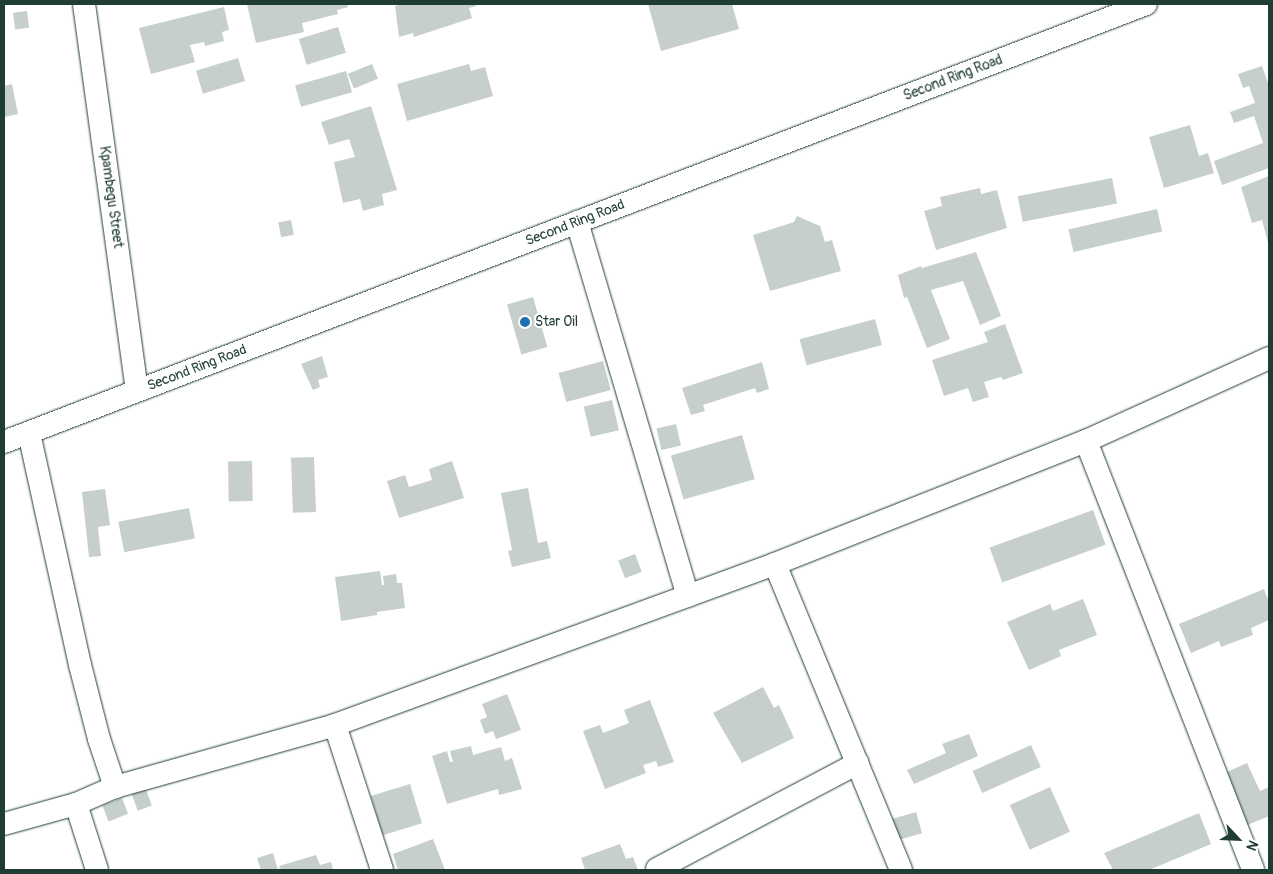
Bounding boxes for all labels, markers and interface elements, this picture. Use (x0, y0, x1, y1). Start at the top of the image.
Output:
street label: Second Ring Road (901, 51, 1005, 105)
street label: Kpambegu Street (96, 145, 126, 249)
street label: Second Ring Road (523, 196, 627, 250)
place label: Star Oil (535, 314, 578, 330)
marker: Star Oil (519, 316, 531, 328)
street label: Second Ring Road (145, 341, 249, 395)
north arrow (1213, 814, 1263, 864)
text: N (1242, 838, 1262, 853)

